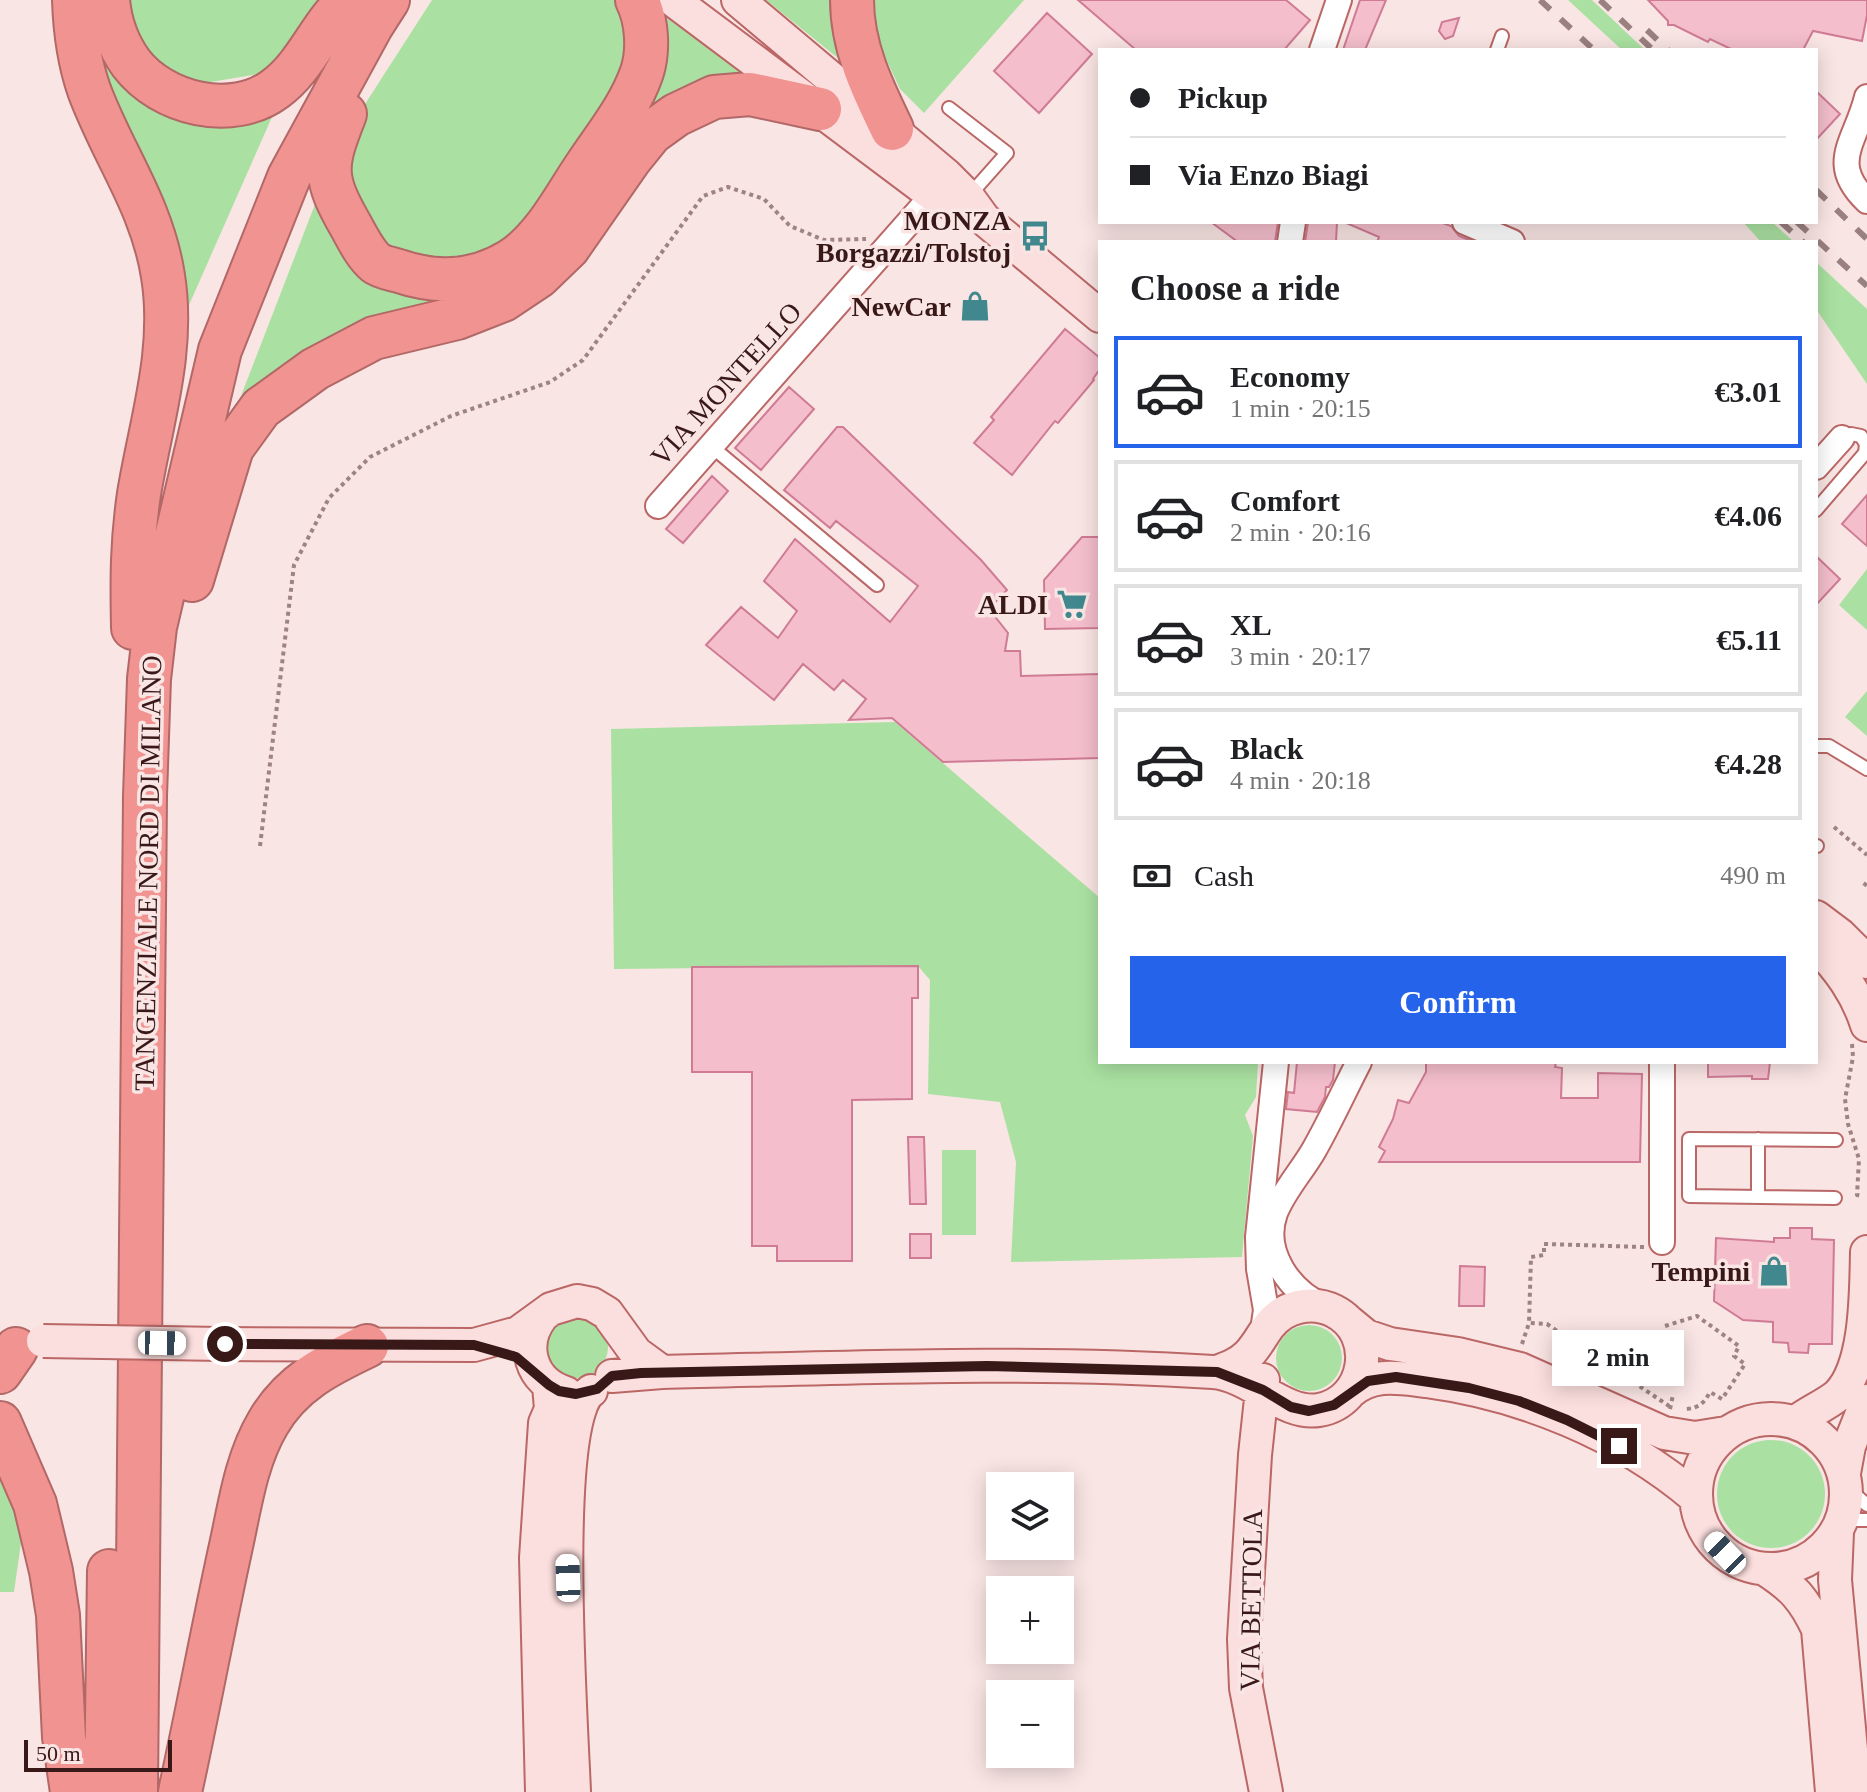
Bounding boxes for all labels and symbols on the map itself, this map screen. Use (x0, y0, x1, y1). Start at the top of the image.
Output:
place label: MONZA Borgazzi/Tolstoj (816, 205, 1012, 268)
bus stop icon: MONZA Borgazzi/Tolstoj (1018, 219, 1052, 253)
shop icon: NewCar (958, 289, 992, 323)
place label: NewCar (851, 291, 951, 322)
street label: VIA MONTELLO (644, 296, 808, 472)
supermarket icon: ALDI (1055, 587, 1089, 621)
place label: ALDI (978, 589, 1048, 620)
street label: TANGENZIALE NORD DI MILANO (129, 655, 167, 1091)
shop icon: Tempini (1757, 1254, 1791, 1288)
place label: Tempini (1651, 1256, 1750, 1287)
route start (207, 1326, 243, 1362)
callout: 2 min (1553, 1330, 1685, 1386)
car (138, 1331, 186, 1355)
route end (1601, 1428, 1637, 1464)
street label: VIA BETTOLA (1234, 1508, 1268, 1691)
car (1700, 1527, 1750, 1579)
car (555, 1554, 581, 1602)
scale bar (24, 1736, 172, 1772)

